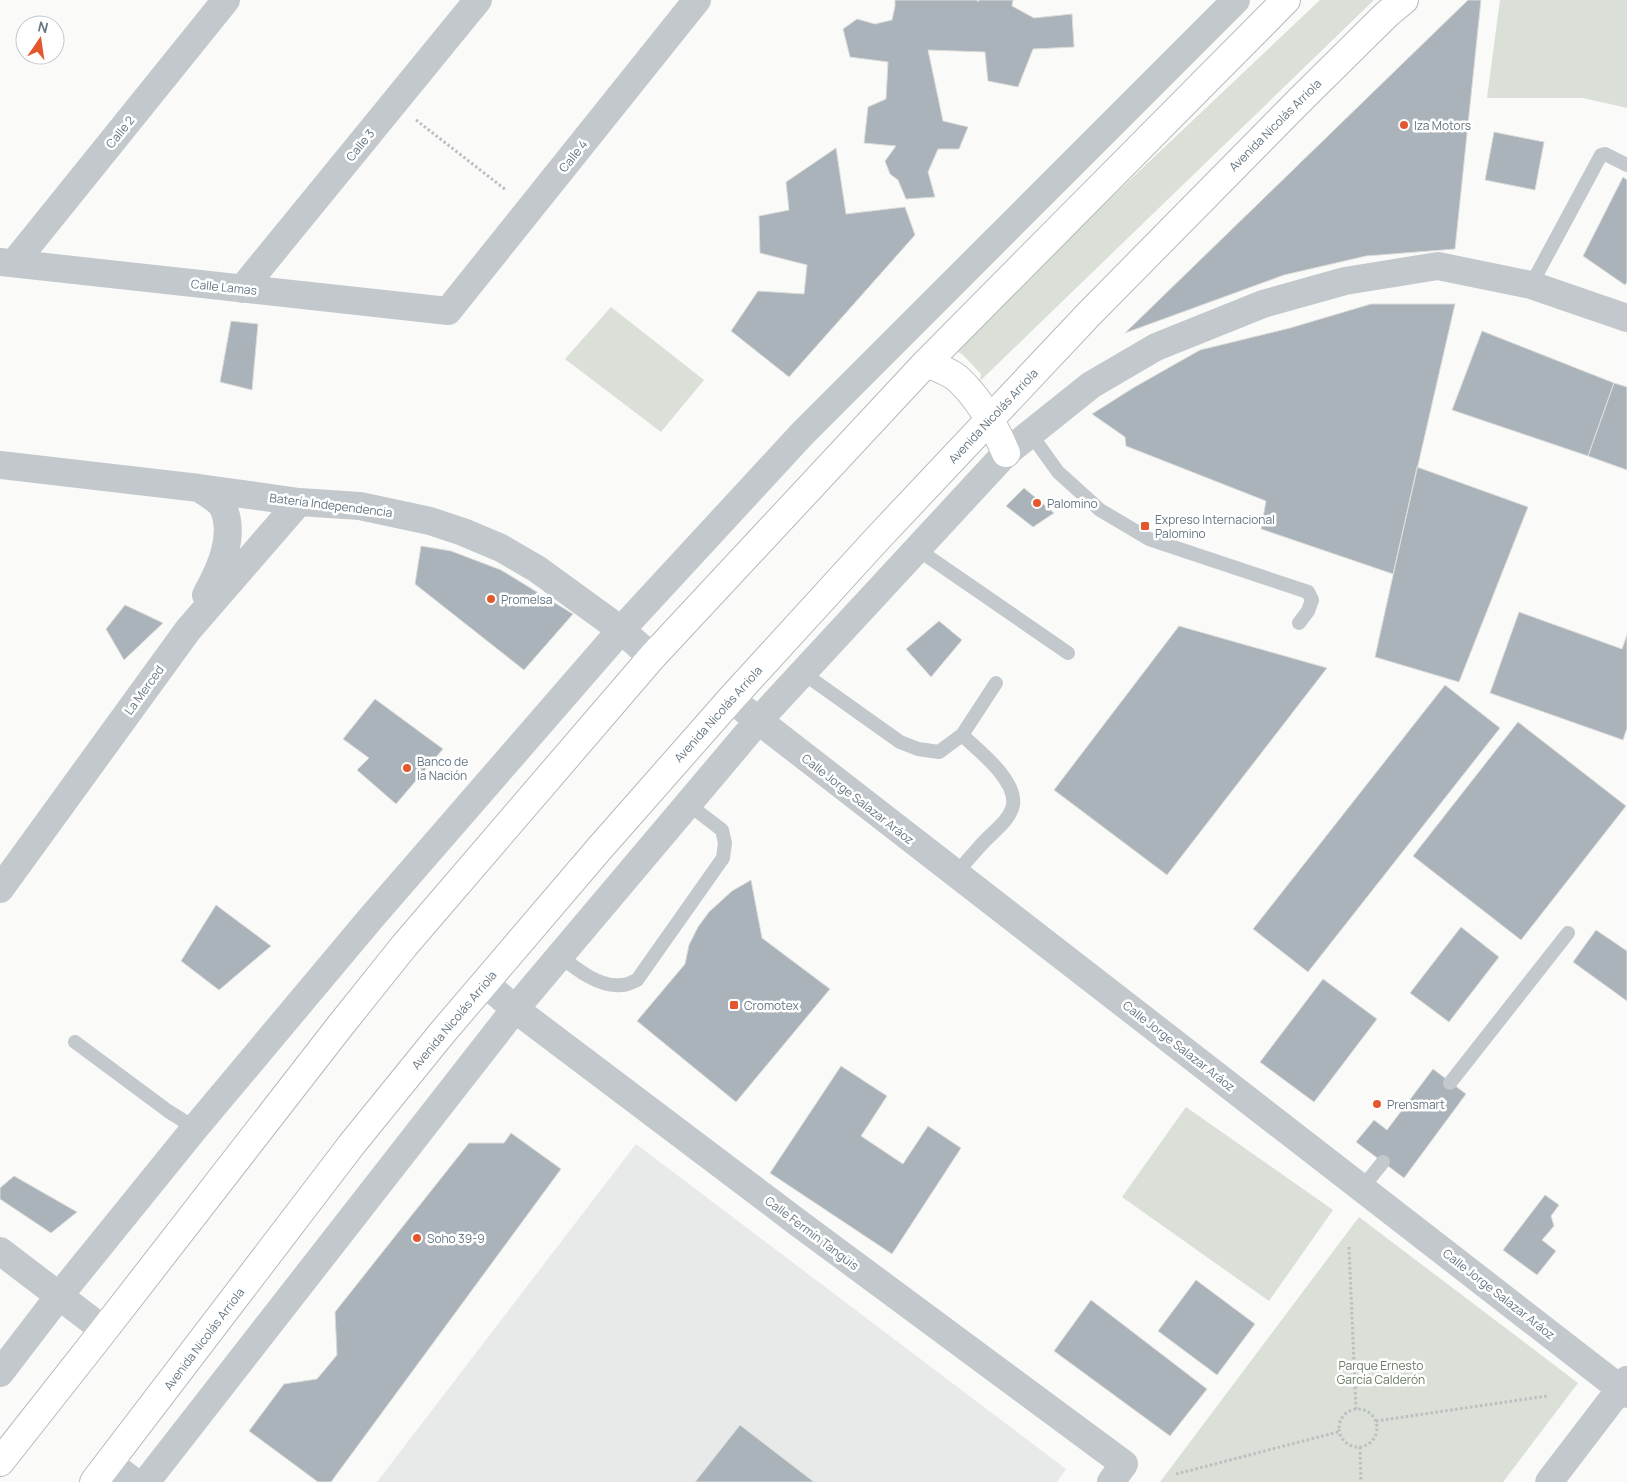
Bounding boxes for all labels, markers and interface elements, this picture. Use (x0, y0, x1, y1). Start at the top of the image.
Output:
north arrow (15, 15, 65, 65)
text: N (36, 16, 50, 37)
street label: Avenida Nicolás Arriola (1225, 75, 1325, 175)
street label: Calle 2 (102, 112, 138, 152)
place label: Iza Motors (1414, 117, 1471, 134)
marker: Iza Motors (1398, 119, 1410, 131)
street label: Calle 3 (342, 125, 378, 165)
street label: Calle 4 (555, 136, 591, 176)
street label: Calle Lamas (190, 275, 258, 299)
street label: Avenida Nicolás Arriola (944, 365, 1042, 467)
street label: Batería Independencia (269, 489, 393, 521)
place label: Palomino (1047, 495, 1098, 512)
marker: Palomino (1031, 497, 1043, 509)
place label: Expreso Internacional Palomino (1155, 511, 1275, 542)
marker: Expreso Internacional Palomino (1139, 520, 1151, 532)
place label: Promelsa (501, 591, 552, 608)
marker: Promelsa (485, 593, 497, 605)
street label: La Merced (120, 662, 168, 718)
street label: Avenida Nicolás Arriola (670, 662, 766, 766)
street label: Calle Jorge Salazar Aráoz (798, 750, 918, 848)
place label: Banco de la Nación (417, 753, 468, 784)
marker: Banco de la Nación (401, 762, 413, 774)
street label: Avenida Nicolás Arriola (408, 967, 500, 1073)
place label: Cromotex (744, 997, 799, 1014)
street label: Calle Jorge Salazar Aráoz (1119, 997, 1239, 1095)
marker: Cromotex (728, 999, 740, 1011)
place label: Prensmart (1387, 1096, 1445, 1113)
marker: Prensmart (1371, 1098, 1383, 1110)
street label: Calle Fermín Tangüis (762, 1192, 862, 1274)
place label: Soho 39-9 (427, 1230, 485, 1247)
marker: Soho 39-9 (411, 1232, 423, 1244)
street label: Calle Jorge Salazar Aráoz (1439, 1245, 1559, 1343)
street label: Avenida Nicolás Arriola (160, 1284, 248, 1394)
park label: Parque Ernesto García Calderón (1337, 1357, 1425, 1388)

